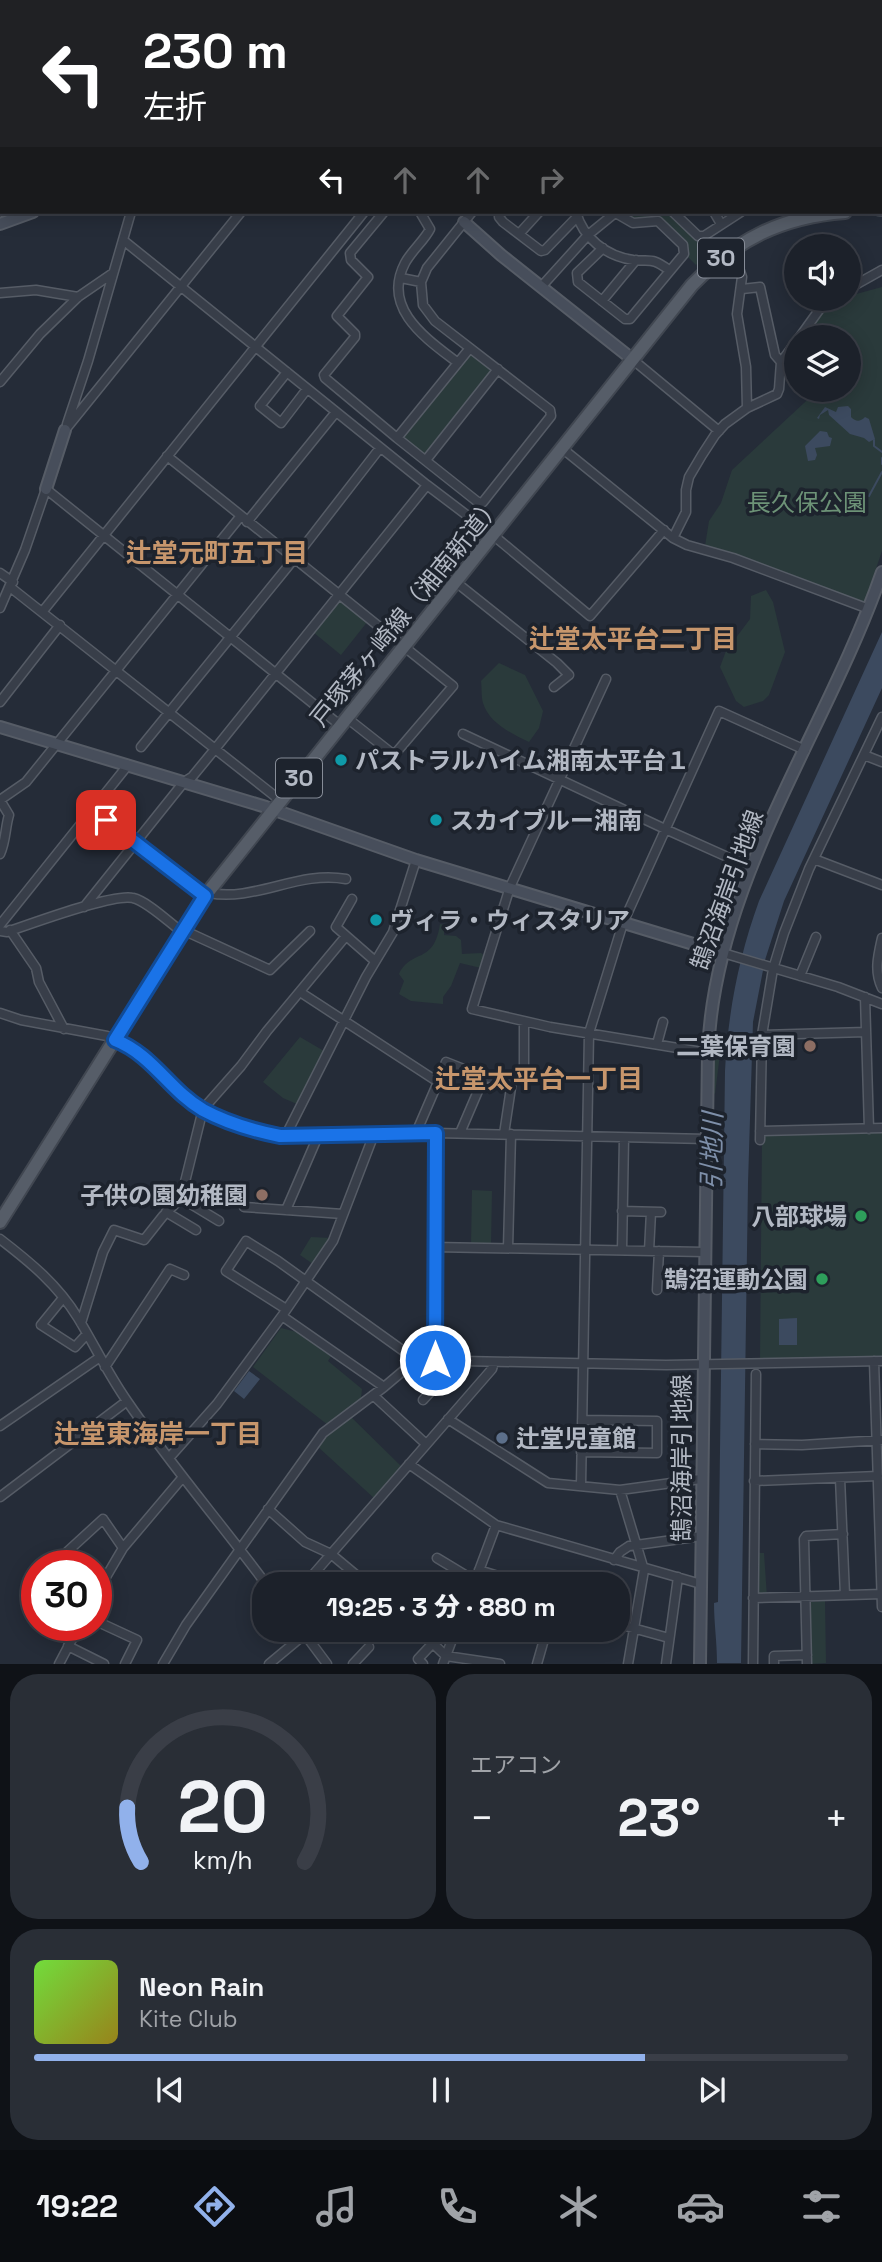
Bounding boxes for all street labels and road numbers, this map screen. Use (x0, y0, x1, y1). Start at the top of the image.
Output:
road number: 30 (698, 238, 744, 278)
street label: 戸塚茅ヶ崎線（湘南新道） (303, 489, 509, 733)
road number: 30 (276, 758, 322, 798)
street label: 鵠沼海岸引地線 (684, 806, 770, 974)
street label: 鵠沼海岸引地線 (666, 1374, 697, 1542)

